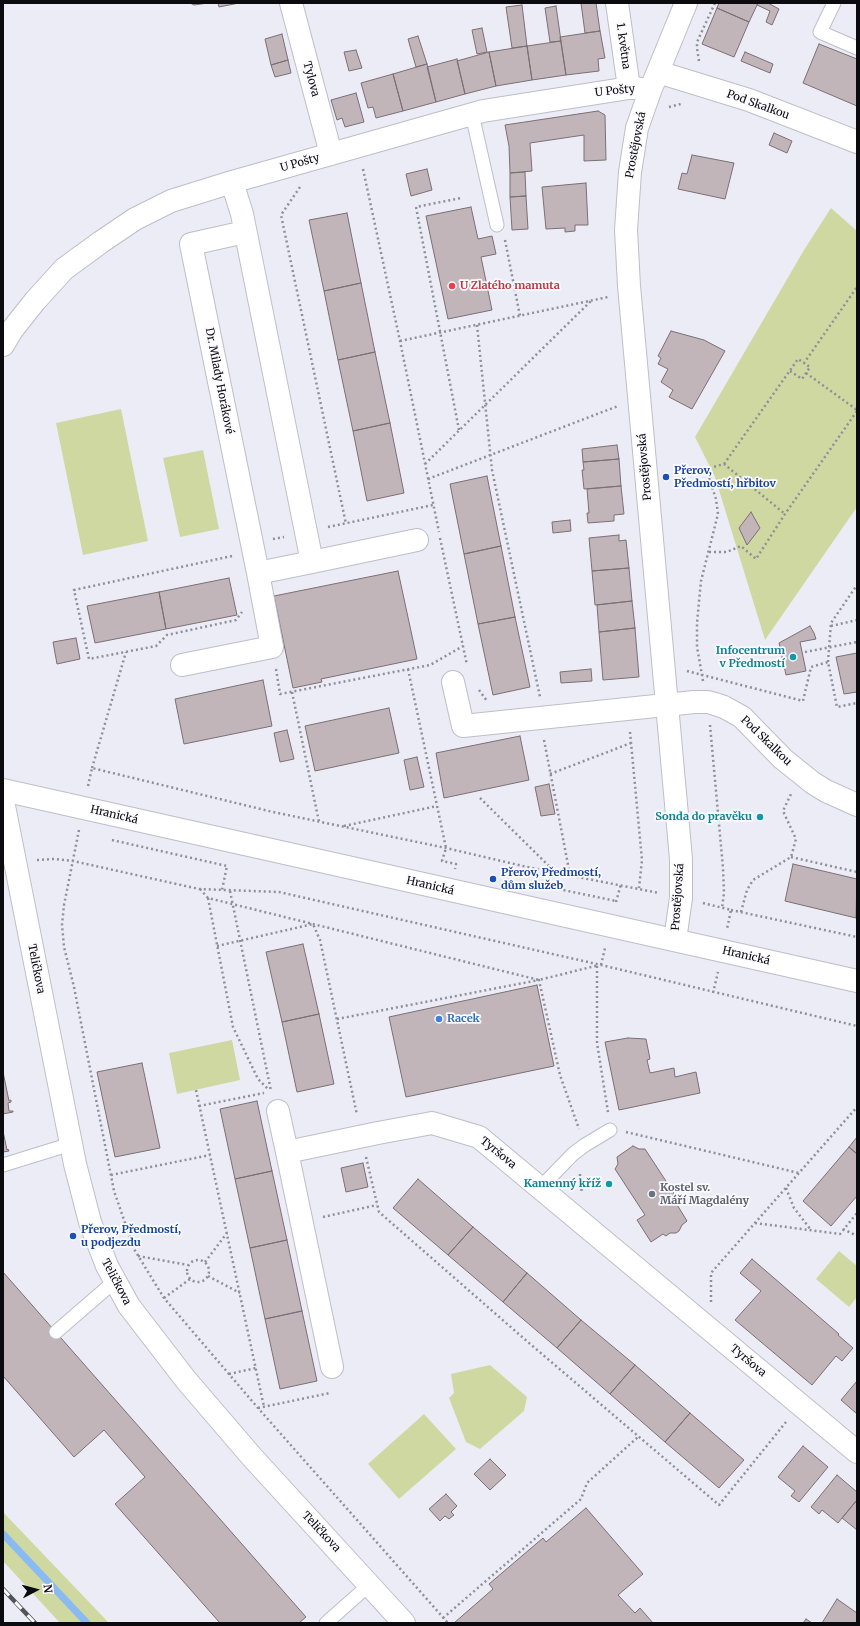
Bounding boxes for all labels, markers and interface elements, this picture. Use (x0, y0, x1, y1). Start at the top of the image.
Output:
street label: 1. května (613, 22, 633, 70)
street label: Tylova (300, 60, 322, 98)
street label: U Pošty (594, 82, 636, 100)
street label: Pod Skalkou (725, 88, 791, 122)
street label: Prostějovská (623, 111, 649, 179)
street label: U Pošty (279, 151, 321, 175)
place label: U Zlatého mamuta (460, 279, 560, 293)
marker: U Zlatého mamuta (447, 281, 457, 291)
street label: Dr. Milady Horákové (202, 327, 236, 435)
street label: Prostějovská (635, 433, 655, 501)
place label: Přerov, Předmostí, hřbitov (674, 464, 776, 490)
marker: Přerov, Předmostí, hřbitov (661, 472, 671, 482)
place label: Infocentrum v Předmostí (716, 644, 785, 670)
marker: Infocentrum v Předmostí (788, 652, 798, 662)
street label: Pod Skalkou (738, 713, 794, 769)
street label: Hranická (89, 803, 139, 827)
place label: Sonda do pravěku (655, 810, 752, 824)
marker: Sonda do pravěku (755, 812, 765, 822)
street label: Prostějovská (669, 863, 687, 931)
place label: Přerov, Předmostí, dům služeb (501, 866, 601, 892)
street label: Hranická (405, 874, 455, 898)
marker: Přerov, Předmostí, dům služeb (488, 874, 498, 884)
street label: Teličkova (25, 943, 47, 995)
street label: Hranická (721, 944, 771, 968)
place label: Racek (447, 1012, 480, 1026)
marker: Racek (434, 1014, 444, 1024)
street label: Tyršova (477, 1134, 519, 1172)
place label: Kamenný kříž (524, 1177, 601, 1191)
marker: Kamenný kříž (604, 1179, 614, 1189)
place label: Kostel sv. Máří Magdalény (660, 1181, 749, 1207)
marker: Kostel sv. Máří Magdalény (647, 1189, 657, 1199)
place label: Přerov, Předmostí, u podjezdu (81, 1223, 181, 1249)
marker: Přerov, Předmostí, u podjezdu (68, 1231, 78, 1241)
street label: Teličkova (98, 1257, 134, 1307)
street label: Tyršova (727, 1342, 769, 1380)
street label: Teličkova (299, 1509, 343, 1555)
north arrow (16, 1570, 56, 1610)
text: N (41, 1584, 55, 1594)

